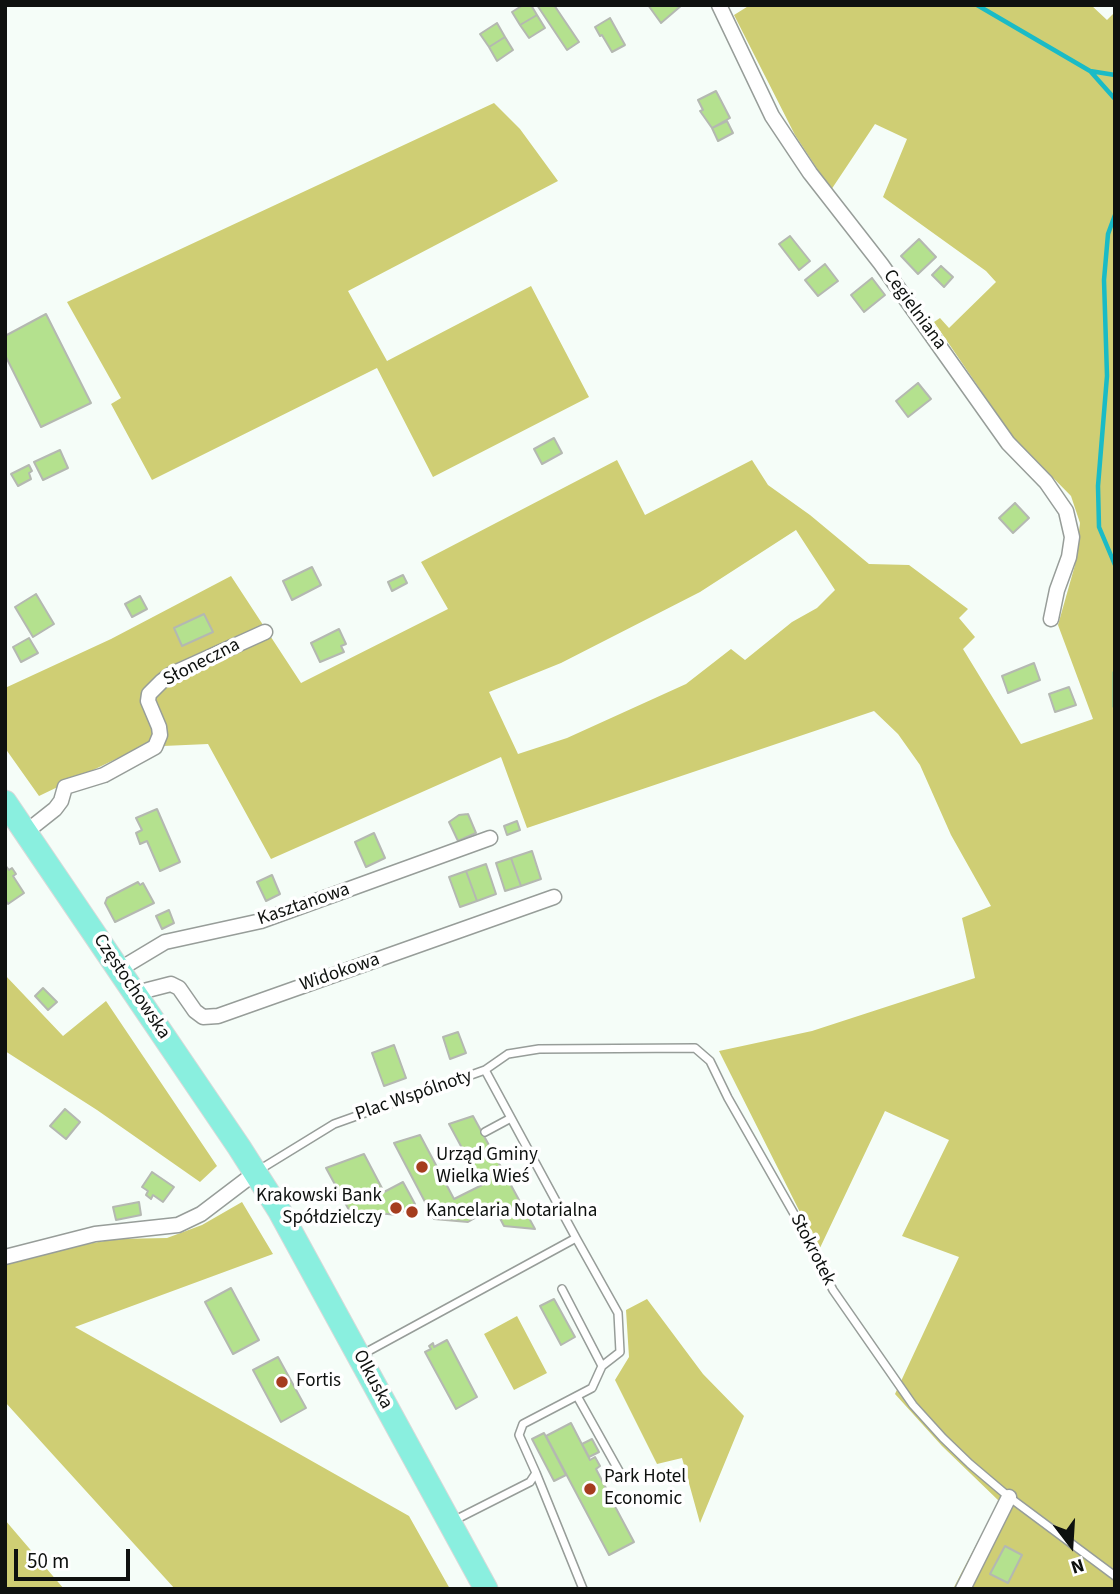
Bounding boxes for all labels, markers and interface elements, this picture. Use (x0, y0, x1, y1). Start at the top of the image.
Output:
street label: Cegielniana (877, 266, 951, 354)
street label: Słoneczna (160, 634, 244, 692)
street label: Kasztanowa (255, 879, 353, 931)
street label: Częstochowska (87, 930, 175, 1044)
street label: Widokowa (297, 949, 383, 997)
street label: Plac Wspólnoty (353, 1065, 475, 1127)
place label: Urząd Gminy Wielka Wieś (436, 1145, 538, 1189)
marker: Urząd Gminy Wielka Wieś (414, 1159, 430, 1175)
place label: Krakowski Bank Spółdzielczy (256, 1186, 382, 1230)
marker: Krakowski Bank Spółdzielczy (388, 1200, 404, 1216)
place label: Kancelaria Notarialna (426, 1201, 597, 1223)
marker: Kancelaria Notarialna (404, 1204, 420, 1220)
street label: Stokrotek (784, 1211, 840, 1289)
street label: Olkuska (347, 1347, 397, 1413)
place label: Fortis (296, 1371, 341, 1393)
marker: Fortis (274, 1374, 290, 1390)
place label: Park Hotel Economic (604, 1467, 686, 1511)
marker: Park Hotel Economic (582, 1481, 598, 1497)
north arrow (1036, 1510, 1106, 1580)
scale bar (18, 1534, 133, 1578)
text: 50 m (27, 1546, 69, 1576)
text: N (1067, 1551, 1087, 1580)

